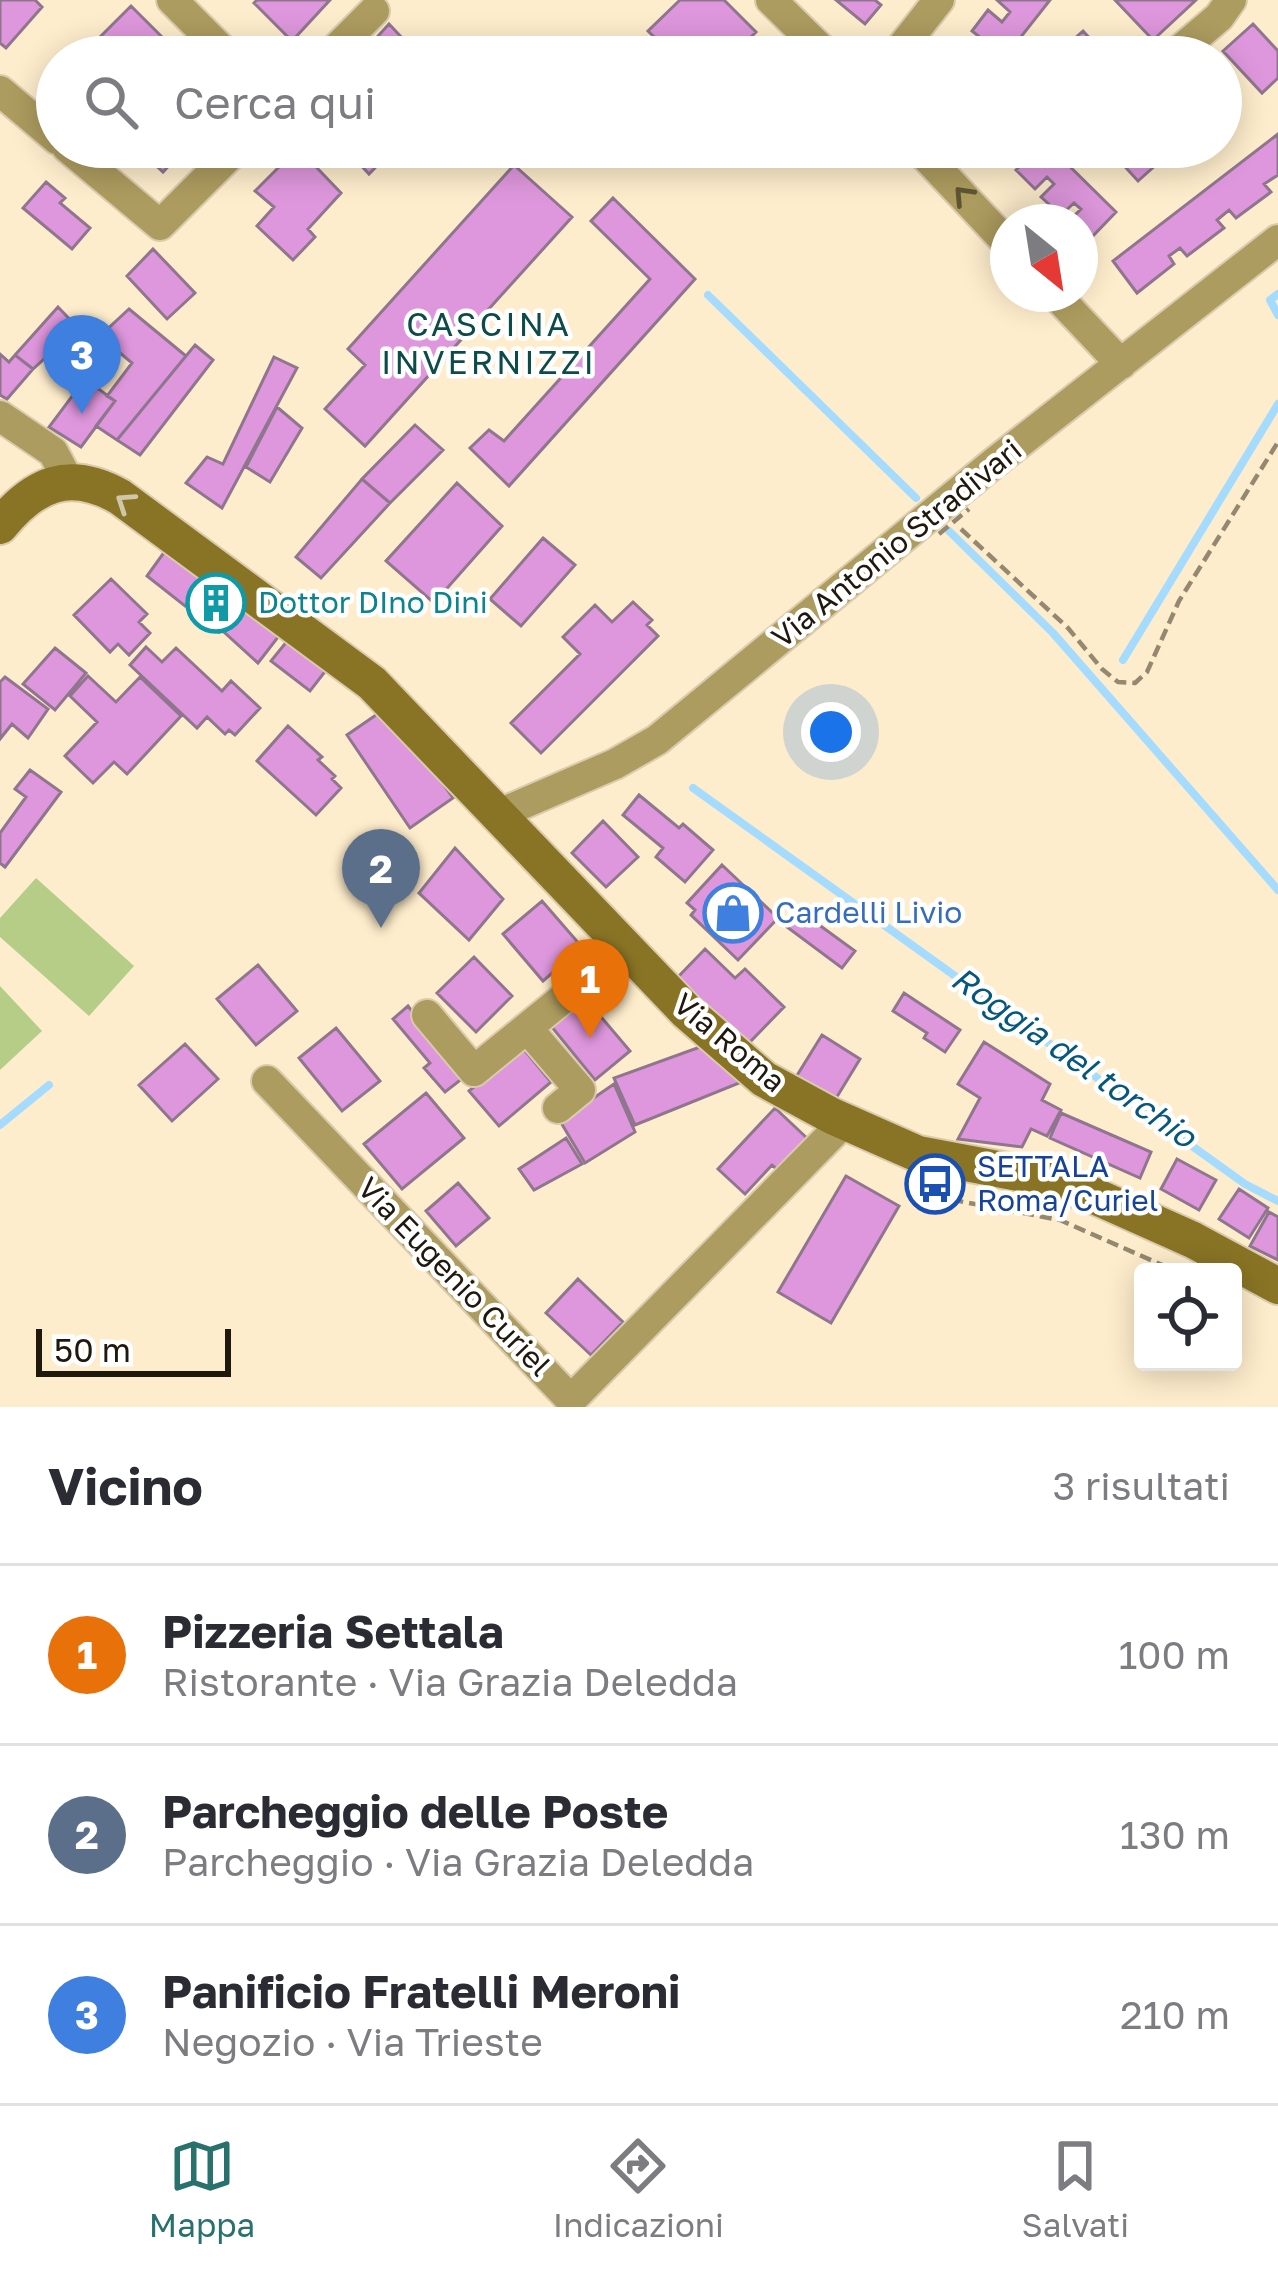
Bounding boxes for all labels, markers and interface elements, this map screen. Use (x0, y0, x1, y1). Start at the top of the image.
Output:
search box (36, 36, 1242, 168)
icon: search (78, 69, 144, 135)
text: Cerca qui (174, 75, 376, 129)
one-way arrow (955, 188, 977, 209)
north arrow (990, 204, 1098, 312)
district label: CASCINA INVERNIZZI (381, 304, 597, 381)
pin: 3 (43, 315, 121, 414)
street label: Via Antonio Stradivari (764, 431, 1028, 655)
one-way arrow (117, 495, 139, 517)
building icon: Dottor DIno Dini (185, 572, 247, 634)
place label: Dottor DIno Dini (258, 584, 488, 620)
your location (801, 702, 861, 762)
pin: 2 (342, 829, 420, 928)
shop icon: Cardelli Livio (702, 882, 764, 944)
place label: Cardelli Livio (775, 894, 962, 930)
pin: 1 (551, 939, 629, 1038)
water label: Roggia del torchio (945, 958, 1206, 1157)
street label: Via Roma (667, 985, 793, 1099)
place label: SETTALA Roma/Curiel (977, 1148, 1158, 1218)
bus stop icon: SETTALA Roma/Curiel (904, 1153, 966, 1215)
street label: Via Eugenio Curiel (351, 1170, 559, 1383)
map controls (1134, 1263, 1242, 1371)
button: locate (1134, 1263, 1242, 1371)
scale bar (36, 1323, 231, 1376)
text: 50 m (54, 1330, 131, 1369)
text: Vicino (48, 1455, 203, 1516)
text: 3 risultati (1053, 1462, 1230, 1509)
text: Pizzeria Settala (162, 1604, 504, 1658)
text: 1 (77, 1631, 97, 1678)
text: 100 m (1118, 1631, 1230, 1678)
text: Ristorante · Via Grazia Deledda (162, 1658, 738, 1705)
text: Parcheggio delle Poste (162, 1784, 668, 1838)
text: 2 (75, 1811, 99, 1858)
text: 130 m (1120, 1811, 1230, 1858)
text: Parcheggio · Via Grazia Deledda (162, 1838, 754, 1885)
text: Panificio Fratelli Meroni (162, 1964, 680, 2018)
text: 3 (75, 1991, 99, 2038)
text: 210 m (1120, 1991, 1230, 2038)
text: Negozio · Via Trieste (162, 2018, 543, 2065)
tab: Mappa (149, 2133, 255, 2244)
tab: Indicazioni (553, 2133, 724, 2244)
tab: Salvati (1022, 2133, 1129, 2244)

